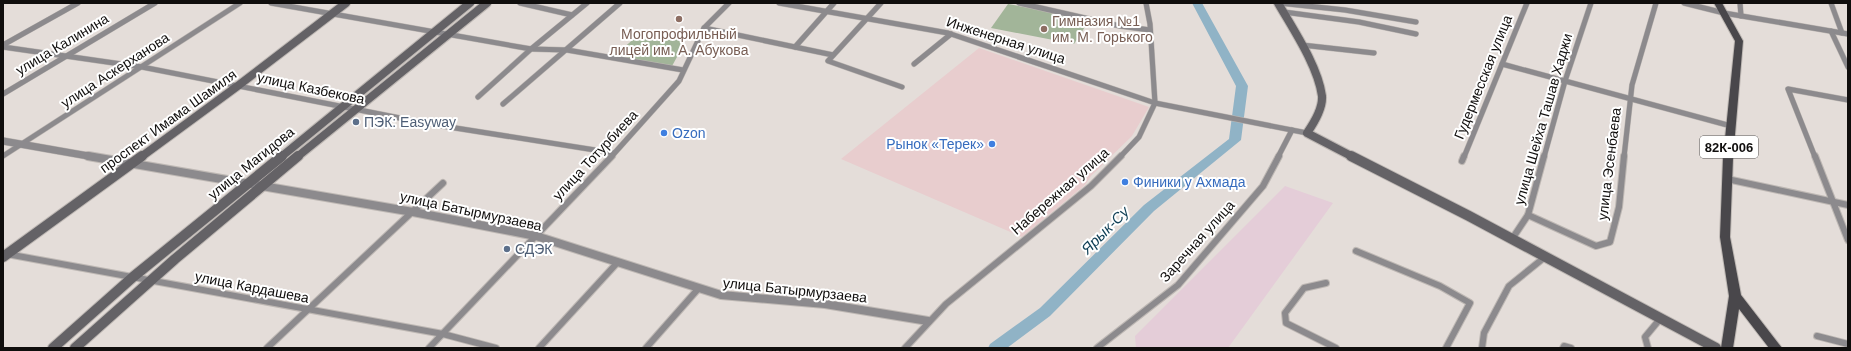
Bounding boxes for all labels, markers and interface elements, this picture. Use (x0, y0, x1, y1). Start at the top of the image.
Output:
street label: улица Калинина (13, 10, 111, 78)
street label: Гудермесская улица (1451, 12, 1515, 141)
street label: Инженерная улица (945, 13, 1068, 67)
place label: Гимназия №1 им. М. Горького (1052, 13, 1153, 45)
marker: Могопрофильный лицей им. А. Абукова (674, 14, 684, 24)
marker: Гимназия №1 им. М. Горького (1039, 24, 1049, 34)
place label: Могопрофильный лицей им. А. Абукова (610, 26, 749, 58)
street label: улица Аскерханова (58, 29, 172, 111)
street label: улица Шейха Ташав Хаджи (1511, 31, 1575, 207)
street label: проспект Имама Шамиля (97, 66, 239, 176)
street label: улица Казбекова (256, 69, 366, 107)
street label: улица Тотурбиева (549, 107, 641, 203)
street label: улица Эсенбаева (1594, 107, 1624, 221)
place label: ПЭК: Easyway (364, 114, 456, 130)
marker: ПЭК: Easyway (351, 117, 361, 127)
street label: улица Магидова (205, 123, 297, 203)
place label: Ozon (672, 125, 705, 141)
marker: Ozon (659, 128, 669, 138)
place label: Рынок «Терек» (886, 136, 984, 152)
road number: 82К-006 (1700, 136, 1758, 158)
marker: Рынок «Терек» (987, 139, 997, 149)
street label: Набережная улица (1008, 144, 1112, 238)
place label: Финики у Ахмада (1133, 174, 1246, 190)
marker: Финики у Ахмада (1120, 177, 1130, 187)
street label: улица Батырмурзаева (399, 188, 544, 234)
street label: Заречная улица (1156, 197, 1238, 285)
water label: Ярык-Су (1077, 202, 1133, 258)
place label: СДЭК (515, 241, 553, 257)
marker: СДЭК (502, 244, 512, 254)
street label: улица Кардашева (194, 268, 311, 306)
street label: улица Батырмурзаева (722, 274, 868, 306)

